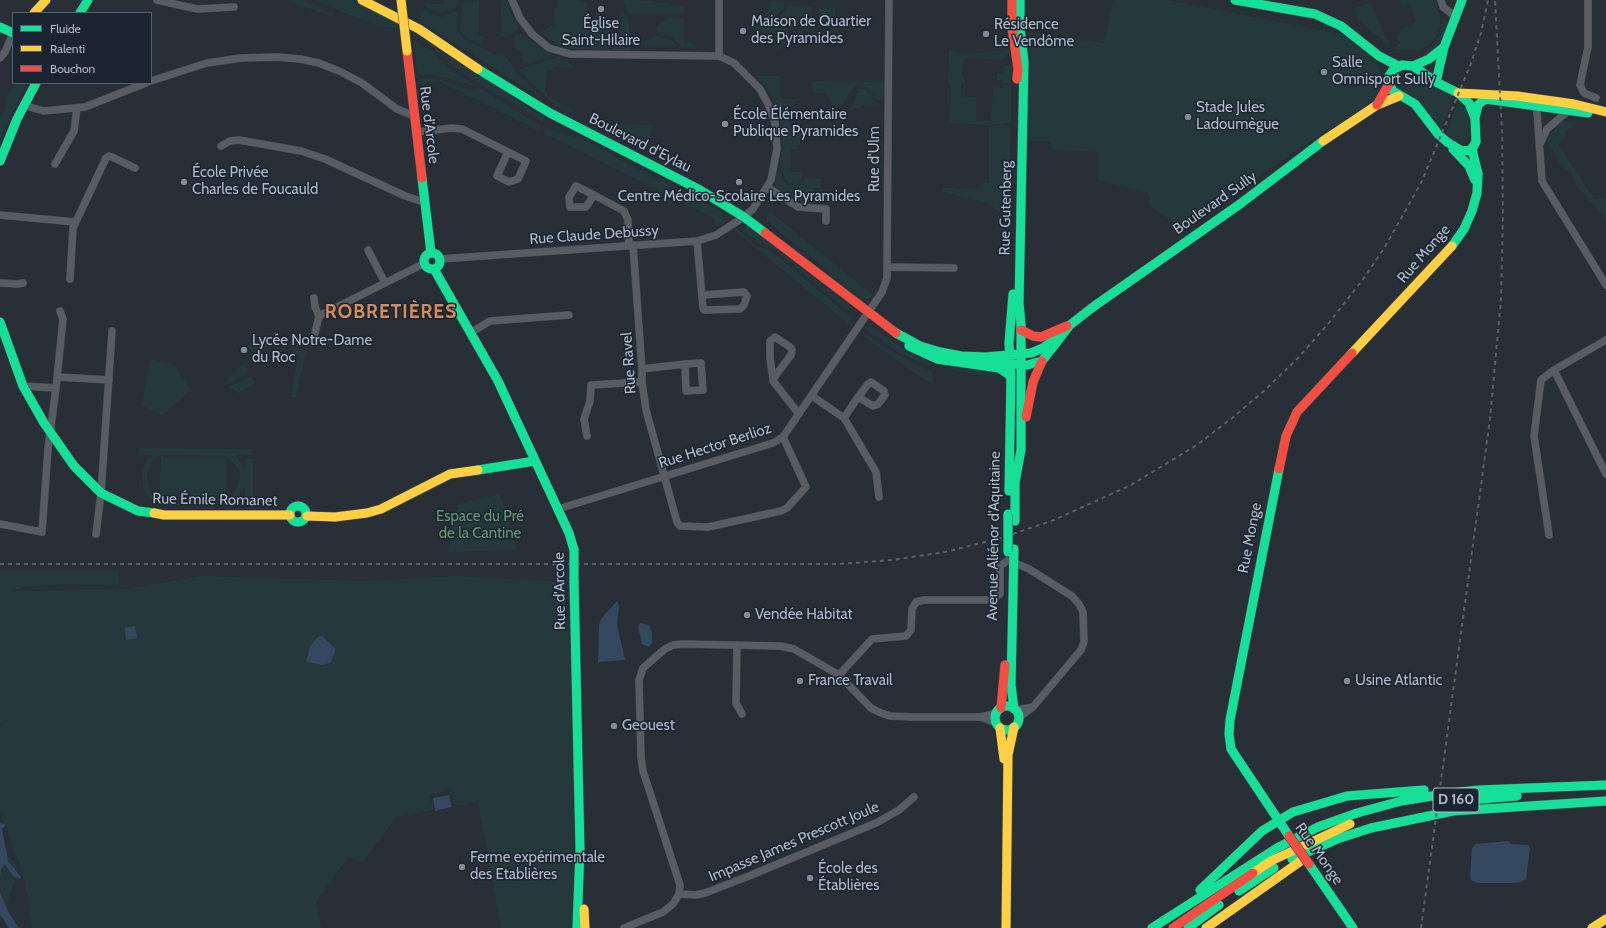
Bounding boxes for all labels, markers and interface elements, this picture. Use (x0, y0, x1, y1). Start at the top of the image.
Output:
marker: Église Saint-Hilaire (596, 4, 606, 14)
legend (12, 12, 152, 84)
place label: Maison de Quartier des Pyramides (751, 13, 871, 48)
place label: Église Saint-Hilaire (562, 15, 640, 50)
place label: Résidence Le Vendôme (994, 16, 1074, 51)
text: Fluide (50, 21, 81, 36)
marker: Maison de Quartier des Pyramides (738, 26, 748, 36)
marker: Résidence Le Vendôme (981, 29, 991, 39)
text: Ralenti (50, 41, 85, 56)
place label: Salle Omnisport Sully (1332, 54, 1435, 89)
text: Bouchon (50, 61, 95, 76)
marker: Salle Omnisport Sully (1319, 67, 1329, 77)
street label: Rue d'Arcole (415, 85, 443, 165)
place label: Stade Jules Ladoumègue (1196, 99, 1279, 134)
place label: École Élémentaire Publique Pyramides (733, 106, 858, 141)
street label: Boulevard d'Eylau (586, 110, 694, 176)
marker: Stade Jules Ladoumègue (1183, 112, 1193, 122)
marker: École Élémentaire Publique Pyramides (720, 119, 730, 129)
street label: Rue d'Ulm (866, 126, 884, 192)
street label: Rue Gutenberg (996, 160, 1016, 256)
place label: École Privée Charles de Foucauld (192, 164, 318, 199)
street label: Boulevard Sully (1170, 168, 1260, 238)
marker: École Privée Charles de Foucauld (179, 177, 189, 187)
marker: Centre Médico-Scolaire Les Pyramides (734, 177, 744, 187)
place label: Centre Médico-Scolaire Les Pyramides (618, 188, 860, 206)
street label: Rue Claude Debussy (529, 221, 659, 249)
street label: Rue Monge (1394, 221, 1454, 287)
district label: ROBRETIÈRES (325, 301, 457, 323)
street label: Rue Ravel (618, 331, 640, 395)
place label: Lycée Notre-Dame du Roc (252, 332, 372, 367)
marker: Lycée Notre-Dame du Roc (239, 345, 249, 355)
street label: Rue Hector Berlioz (656, 419, 774, 473)
street label: Avenue Aliénor d'Aquitaine (984, 451, 1004, 621)
street label: Rue Émile Romanet (152, 490, 278, 510)
street label: Rue Monge (1234, 501, 1266, 575)
park label: Espace du Pré de la Cantine (436, 508, 524, 543)
street label: Rue d'Arcole (550, 552, 570, 630)
place label: Vendée Habitat (755, 606, 853, 624)
marker: Vendée Habitat (742, 610, 752, 620)
place label: France Travail (808, 672, 893, 690)
place label: Usine Atlantic (1355, 672, 1442, 690)
marker: France Travail (795, 676, 805, 686)
marker: Usine Atlantic (1342, 676, 1352, 686)
place label: Geouest (622, 717, 675, 735)
marker: Geouest (609, 721, 619, 731)
road number: D 160 (1433, 788, 1479, 812)
street label: Impasse James Prescott Joule (706, 798, 882, 886)
street label: Rue Monge (1291, 820, 1347, 888)
place label: Ferme expérimentale des Etablières (470, 849, 605, 884)
place label: École des Établières (818, 860, 880, 895)
marker: Ferme expérimentale des Etablières (457, 862, 467, 872)
marker: École des Établières (805, 873, 815, 883)

